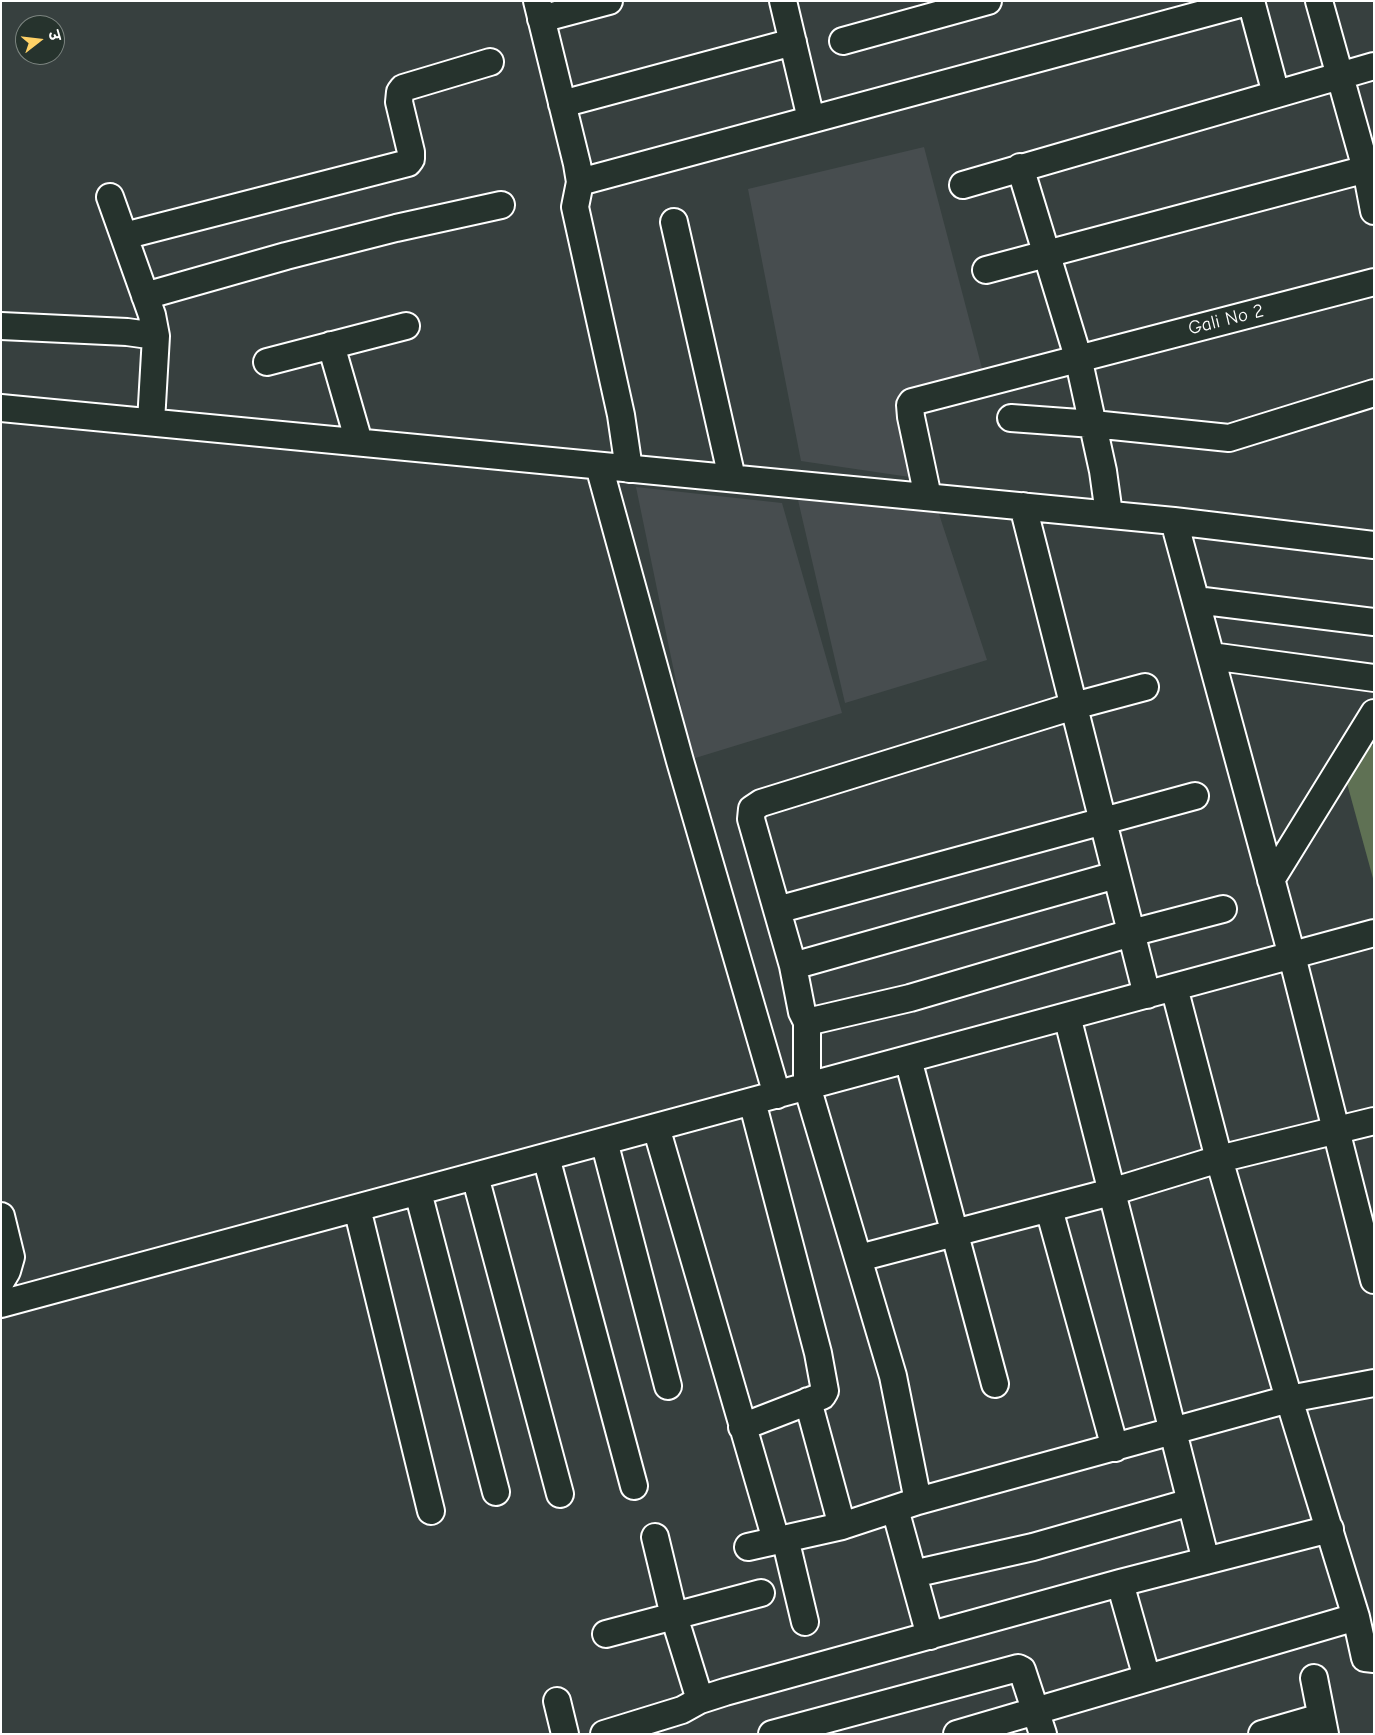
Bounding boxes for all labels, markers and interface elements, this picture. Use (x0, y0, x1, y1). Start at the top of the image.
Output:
north arrow (15, 15, 65, 65)
text: उ (44, 29, 63, 43)
street label: Gali No 2 (1186, 300, 1266, 340)

